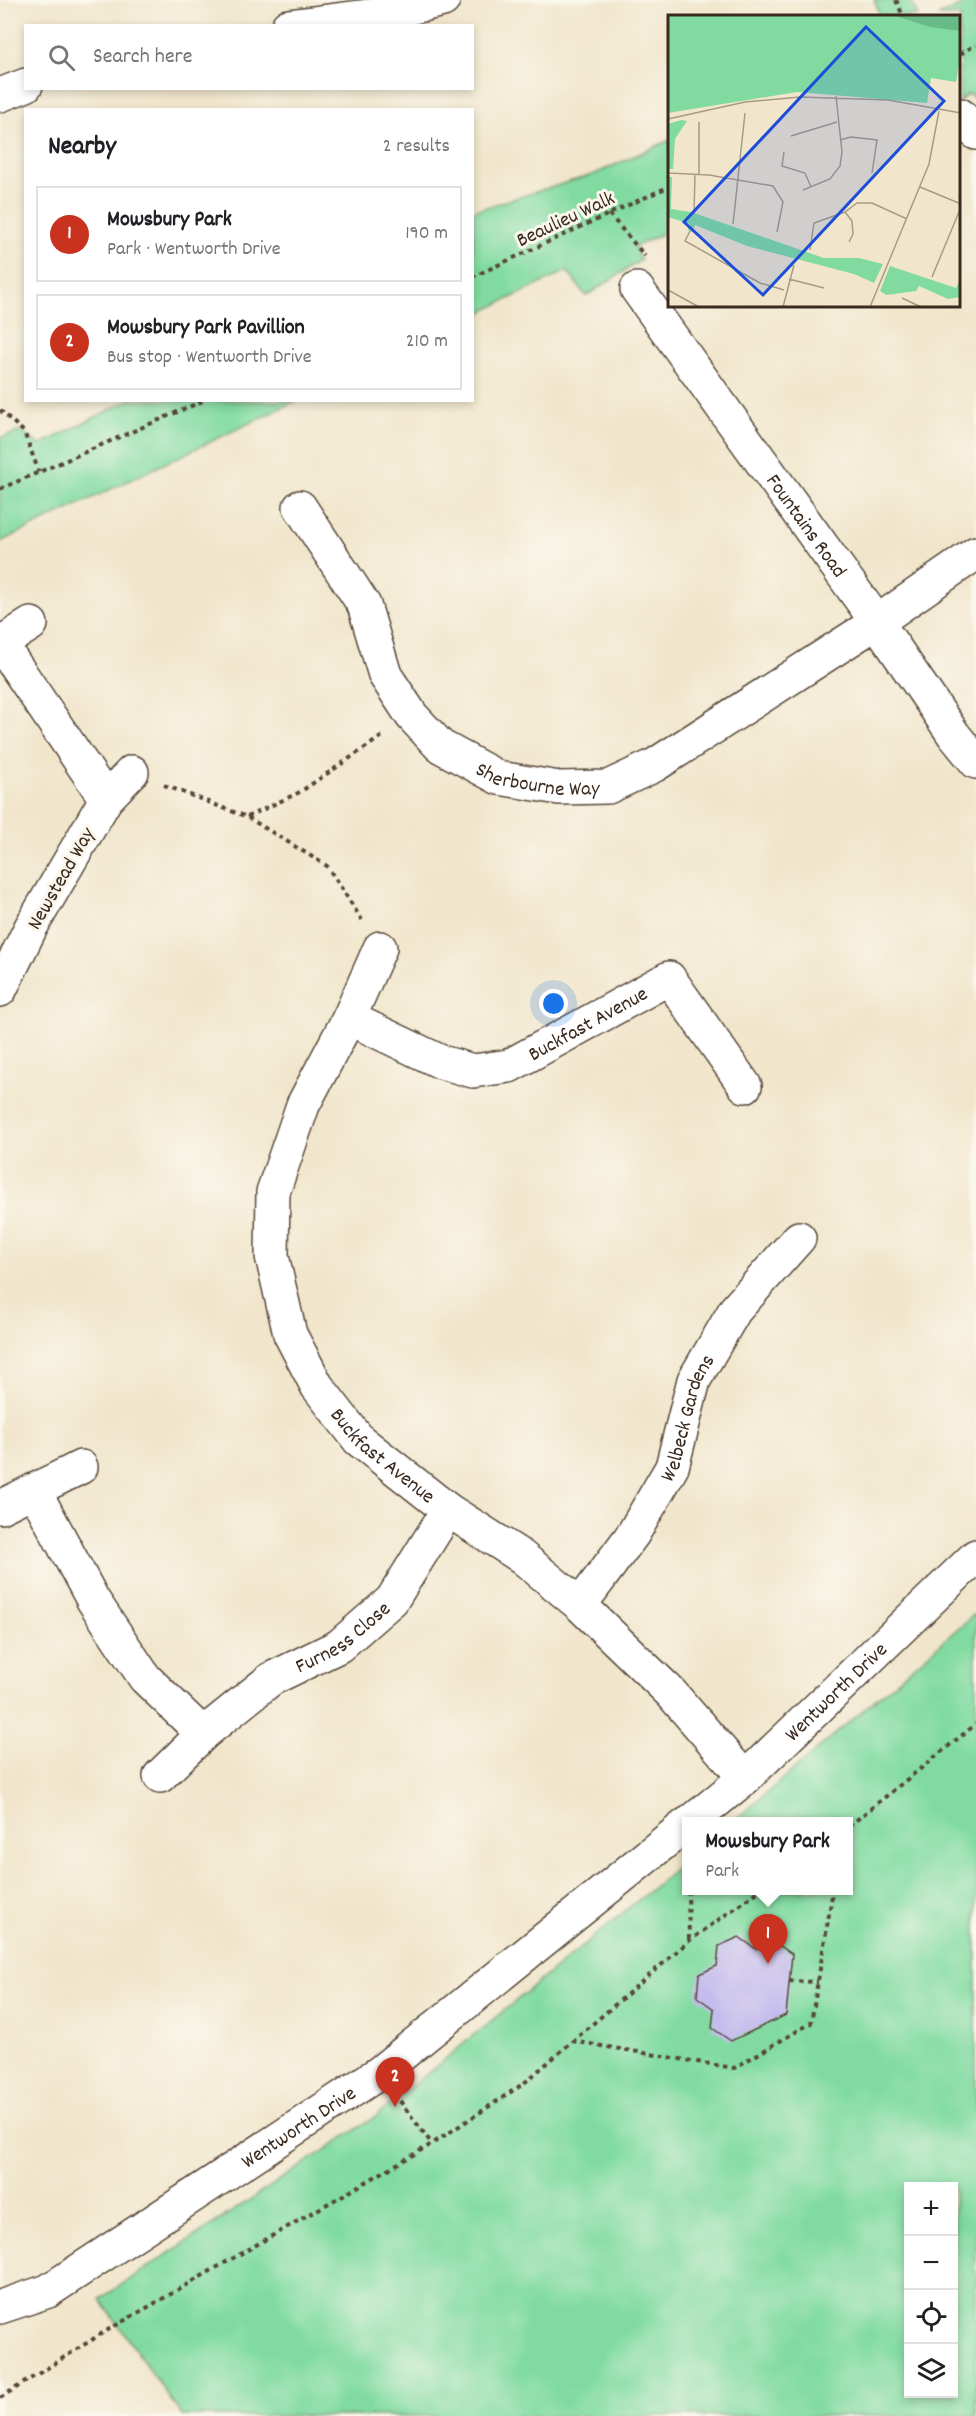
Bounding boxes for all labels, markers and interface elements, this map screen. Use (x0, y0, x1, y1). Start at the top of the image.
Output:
inset map (668, 15, 961, 308)
search box (24, 24, 474, 90)
icon: search (45, 41, 78, 74)
text: Search here (93, 42, 192, 73)
text: Nearby (48, 129, 116, 166)
text: 2 results (383, 133, 450, 161)
street label: Beaulieu Walk (512, 185, 620, 257)
text: Mowsbury Park (107, 205, 232, 236)
text: 1 (67, 220, 72, 248)
text: 190 m (405, 220, 448, 248)
text: Park · Wentworth Drive (107, 236, 281, 264)
text: Mowsbury Park Pavillion (107, 313, 305, 344)
text: 2 (65, 328, 74, 356)
text: 210 m (406, 328, 448, 356)
text: Bus stop · Wentworth Drive (107, 344, 312, 372)
street label: Fountains Road (757, 469, 852, 585)
street label: Sherbourne Way (469, 756, 600, 806)
street label: Newstead Way (21, 822, 104, 936)
street label: Buckfast Avenue (524, 981, 654, 1071)
your location (539, 989, 568, 1018)
street label: Welbeck Gardens (654, 1349, 724, 1488)
street label: Buckfast Avenue (321, 1402, 440, 1512)
street label: Furness Close (291, 1596, 398, 1683)
street label: Wentworth Drive (779, 1637, 895, 1750)
popup (682, 1817, 853, 1895)
text: Mowsbury Park (705, 1827, 830, 1858)
text: Park (705, 1858, 739, 1886)
pin: 1 (748, 1914, 788, 1964)
pin: 2 (376, 2058, 414, 2107)
street label: Wentworth Drive (236, 2080, 363, 2178)
map controls (904, 2182, 958, 2398)
button: + (904, 2182, 958, 2236)
button: − (904, 2236, 958, 2290)
button: locate (904, 2290, 958, 2344)
button: layers (904, 2344, 958, 2398)

